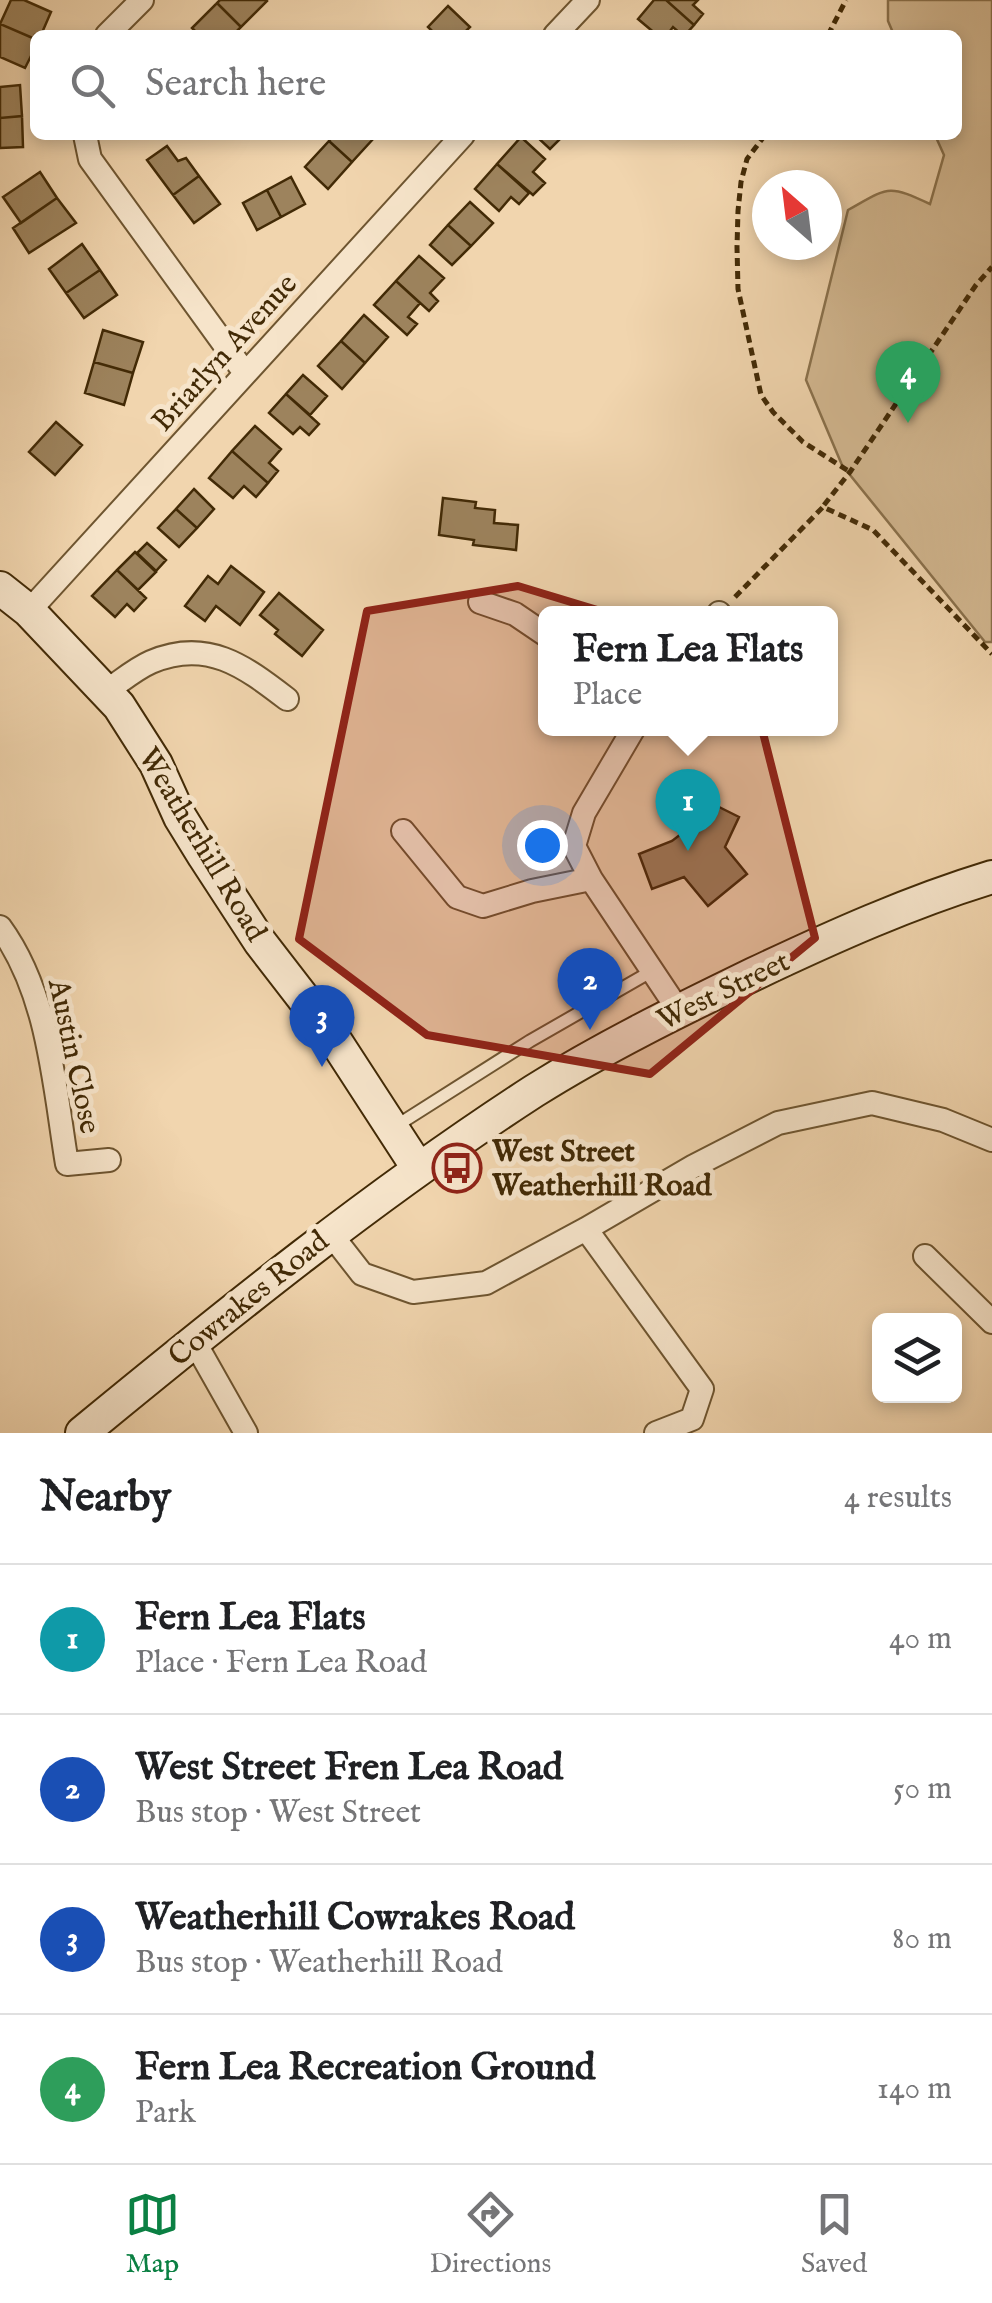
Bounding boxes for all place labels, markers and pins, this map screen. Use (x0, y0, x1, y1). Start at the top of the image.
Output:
pin: 4 (876, 340, 940, 423)
pin: 1 (656, 768, 720, 851)
pin: 2 (558, 948, 622, 1030)
pin: 3 (290, 984, 354, 1067)
place label: West Street Weatherhill Road (491, 1134, 712, 1206)
bus stop icon: West Street Weatherhill Road (431, 1142, 483, 1194)

